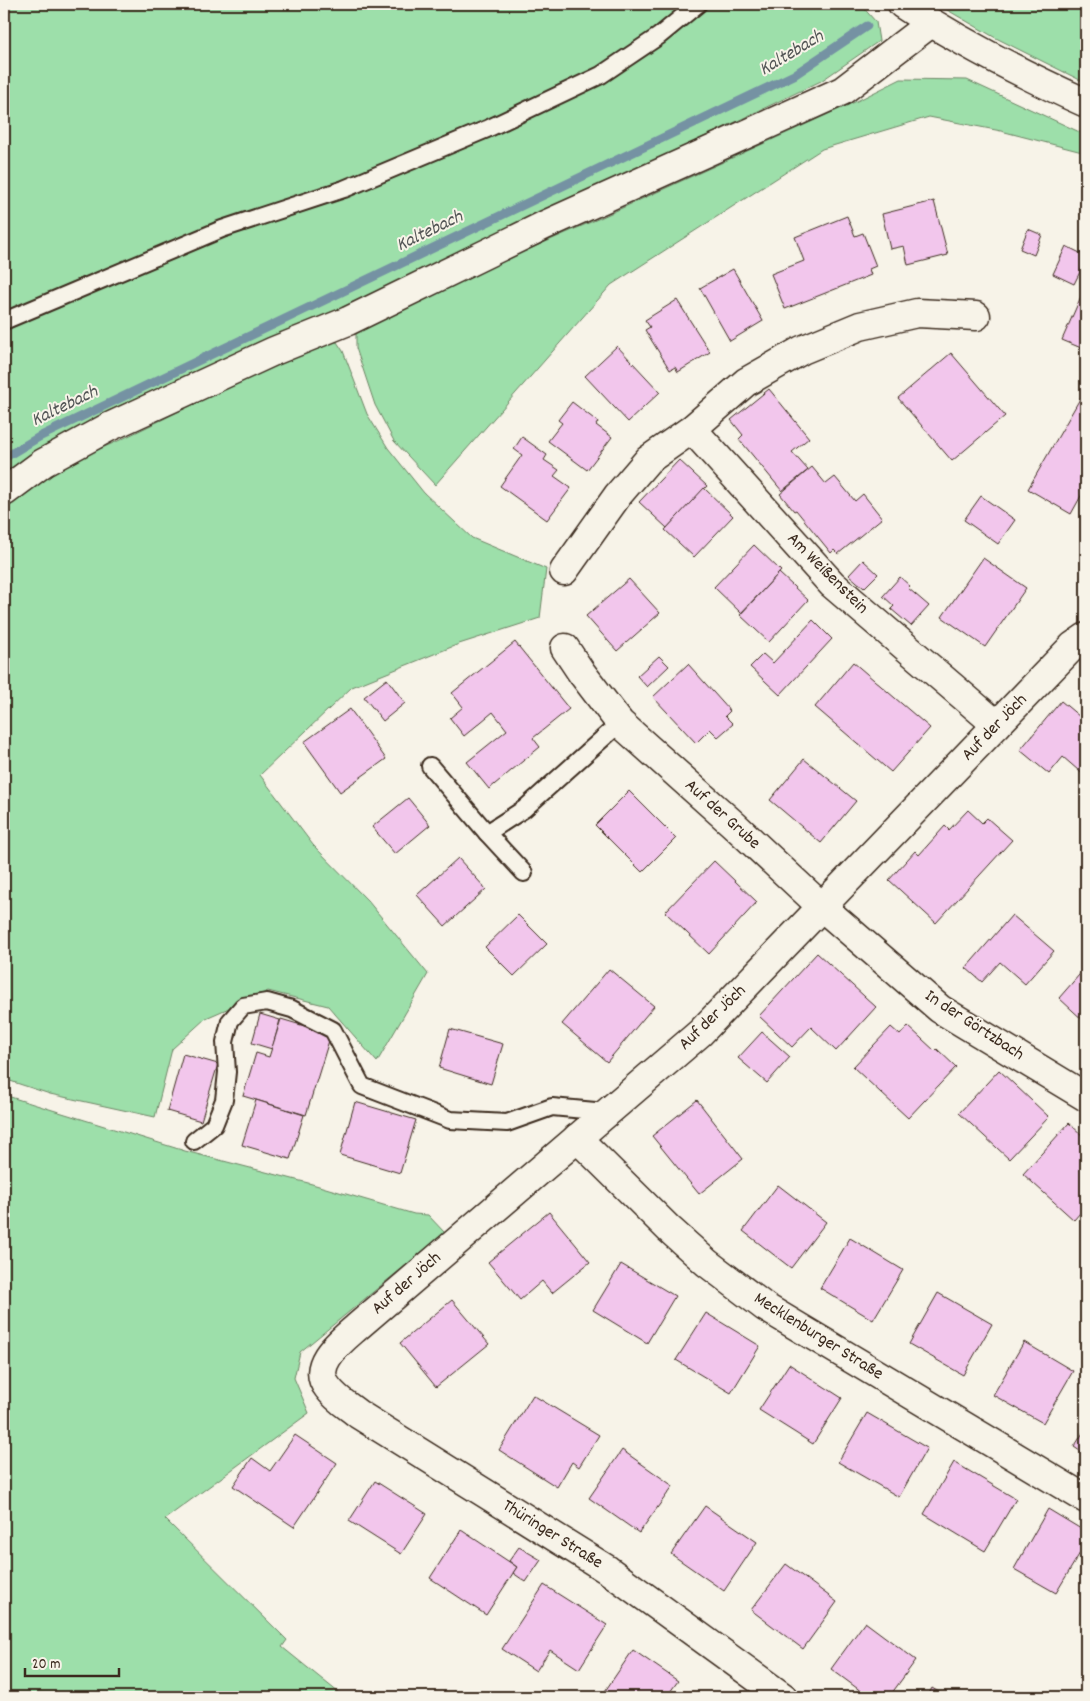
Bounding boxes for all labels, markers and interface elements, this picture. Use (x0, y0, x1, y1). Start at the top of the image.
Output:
water label: Kaltebach (755, 23, 831, 84)
water label: Kaltebach (392, 204, 469, 260)
water label: Kaltebach (27, 379, 104, 435)
street label: Am Weißenstein (781, 528, 873, 620)
street label: Auf der Jöch (956, 689, 1034, 767)
street label: Auf der Grube (679, 774, 766, 856)
street label: Auf der Jöch (674, 979, 752, 1057)
street label: In der Görtzbach (919, 984, 1029, 1068)
street label: Auf der Jöch (367, 1247, 447, 1321)
street label: Mecklenburger Straße (748, 1287, 888, 1387)
street label: Thüringer Straße (497, 1494, 607, 1576)
scale bar (25, 1646, 119, 1678)
text: 20 m (32, 1654, 60, 1676)

